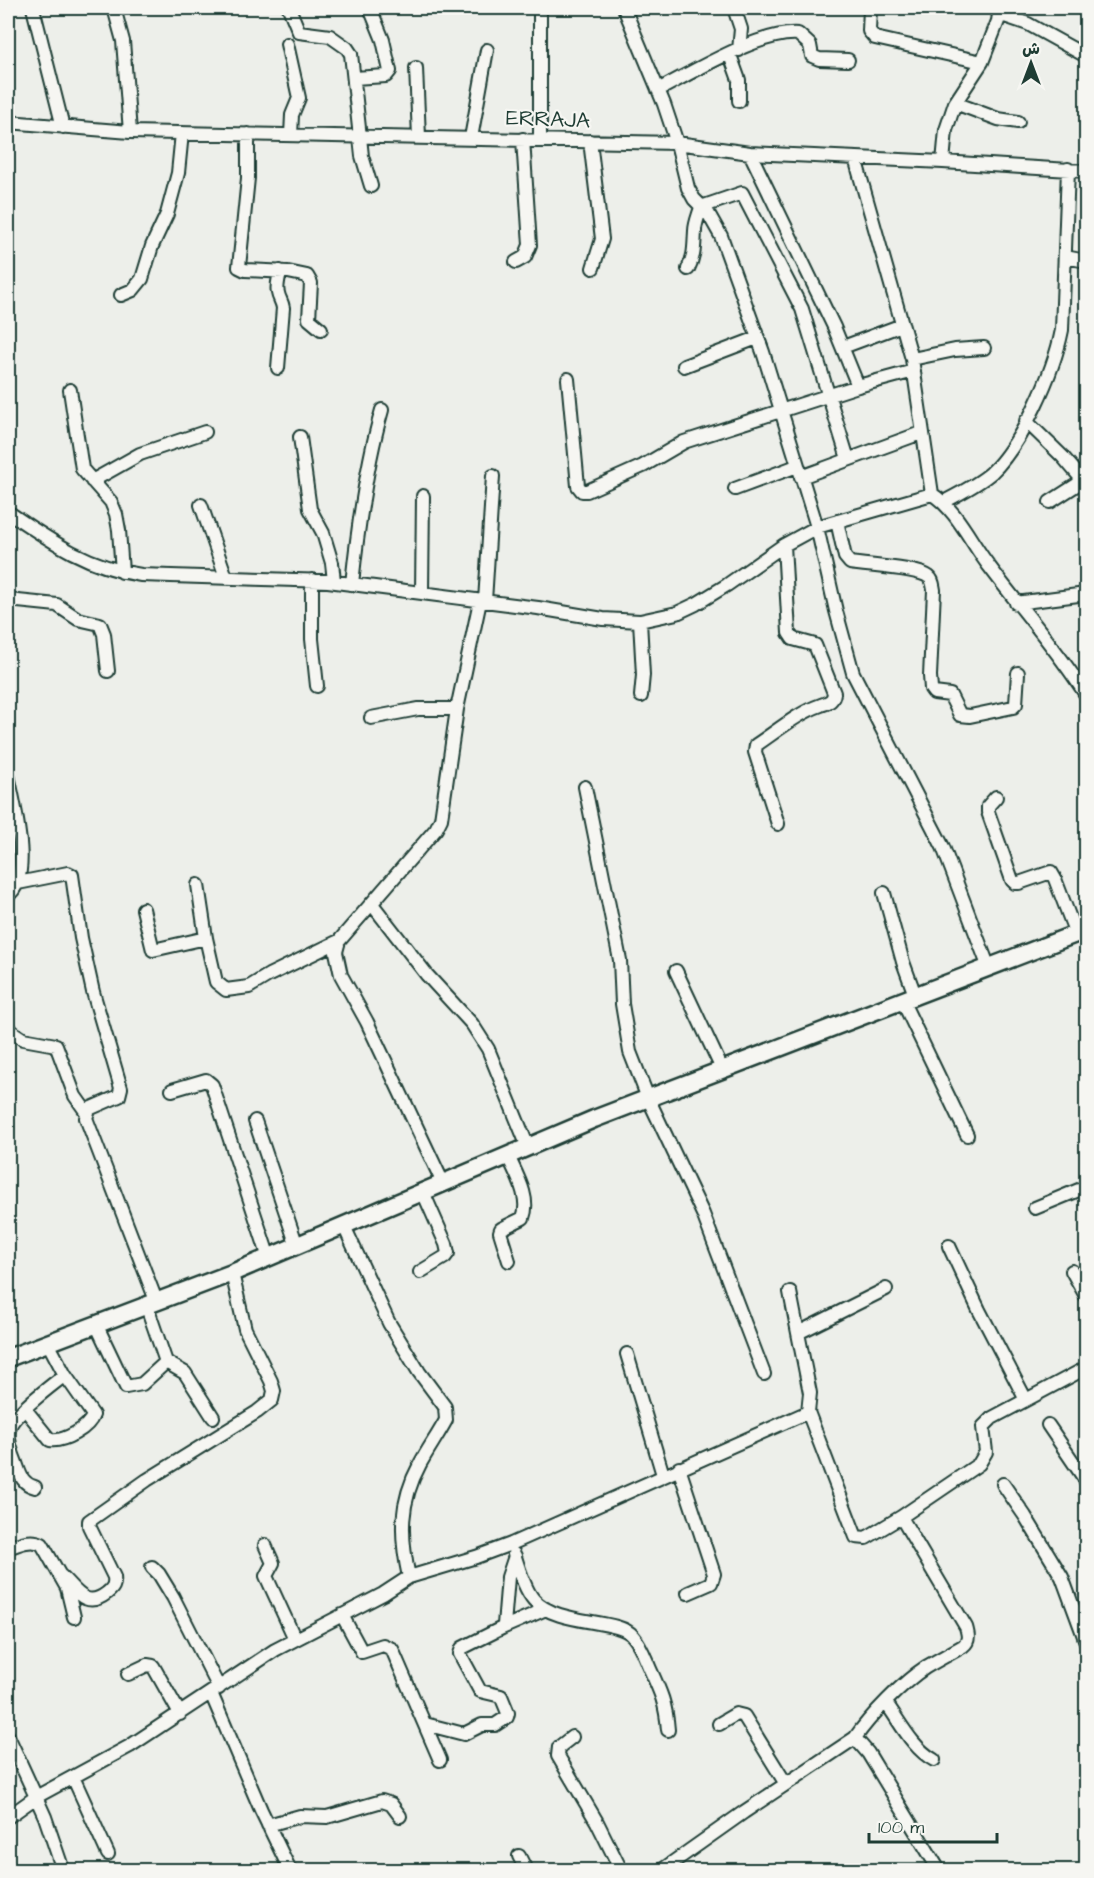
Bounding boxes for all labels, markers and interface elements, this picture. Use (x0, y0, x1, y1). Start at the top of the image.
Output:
north arrow (1001, 33, 1061, 93)
text: ش (1022, 38, 1040, 60)
street label: ERRAJA (505, 103, 591, 136)
scale bar (869, 1806, 996, 1844)
text: 100 m (878, 1815, 924, 1840)

